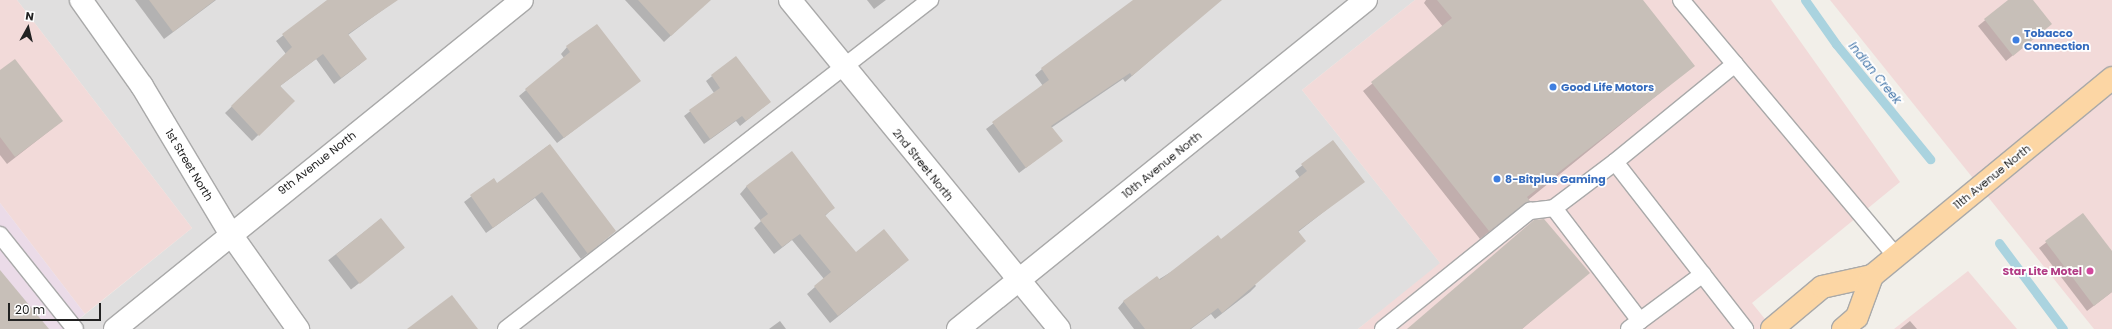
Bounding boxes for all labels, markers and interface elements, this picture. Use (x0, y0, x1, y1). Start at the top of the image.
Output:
north arrow (8, 8, 48, 48)
text: N (24, 8, 35, 25)
place label: Tobacco Connection (2024, 27, 2090, 53)
marker: Tobacco Connection (2011, 35, 2021, 45)
water label: Indian Creek (1846, 39, 1904, 107)
place label: Good Life Motors (1561, 80, 1654, 94)
marker: Good Life Motors (1548, 82, 1558, 92)
street label: 2nd Street North (890, 126, 956, 204)
street label: 1st Street North (162, 127, 216, 203)
street label: 9th Avenue North (275, 129, 359, 197)
street label: 10th Avenue North (1120, 129, 1204, 201)
street label: 11th Avenue North (1951, 142, 2033, 212)
place label: 8-Bitplus Gaming (1505, 172, 1606, 186)
marker: 8-Bitplus Gaming (1492, 174, 1502, 184)
place label: Star Lite Motel (2003, 264, 2082, 278)
marker: Star Lite Motel (2085, 266, 2095, 276)
scale bar (10, 295, 103, 321)
text: 20 m (15, 301, 45, 318)

